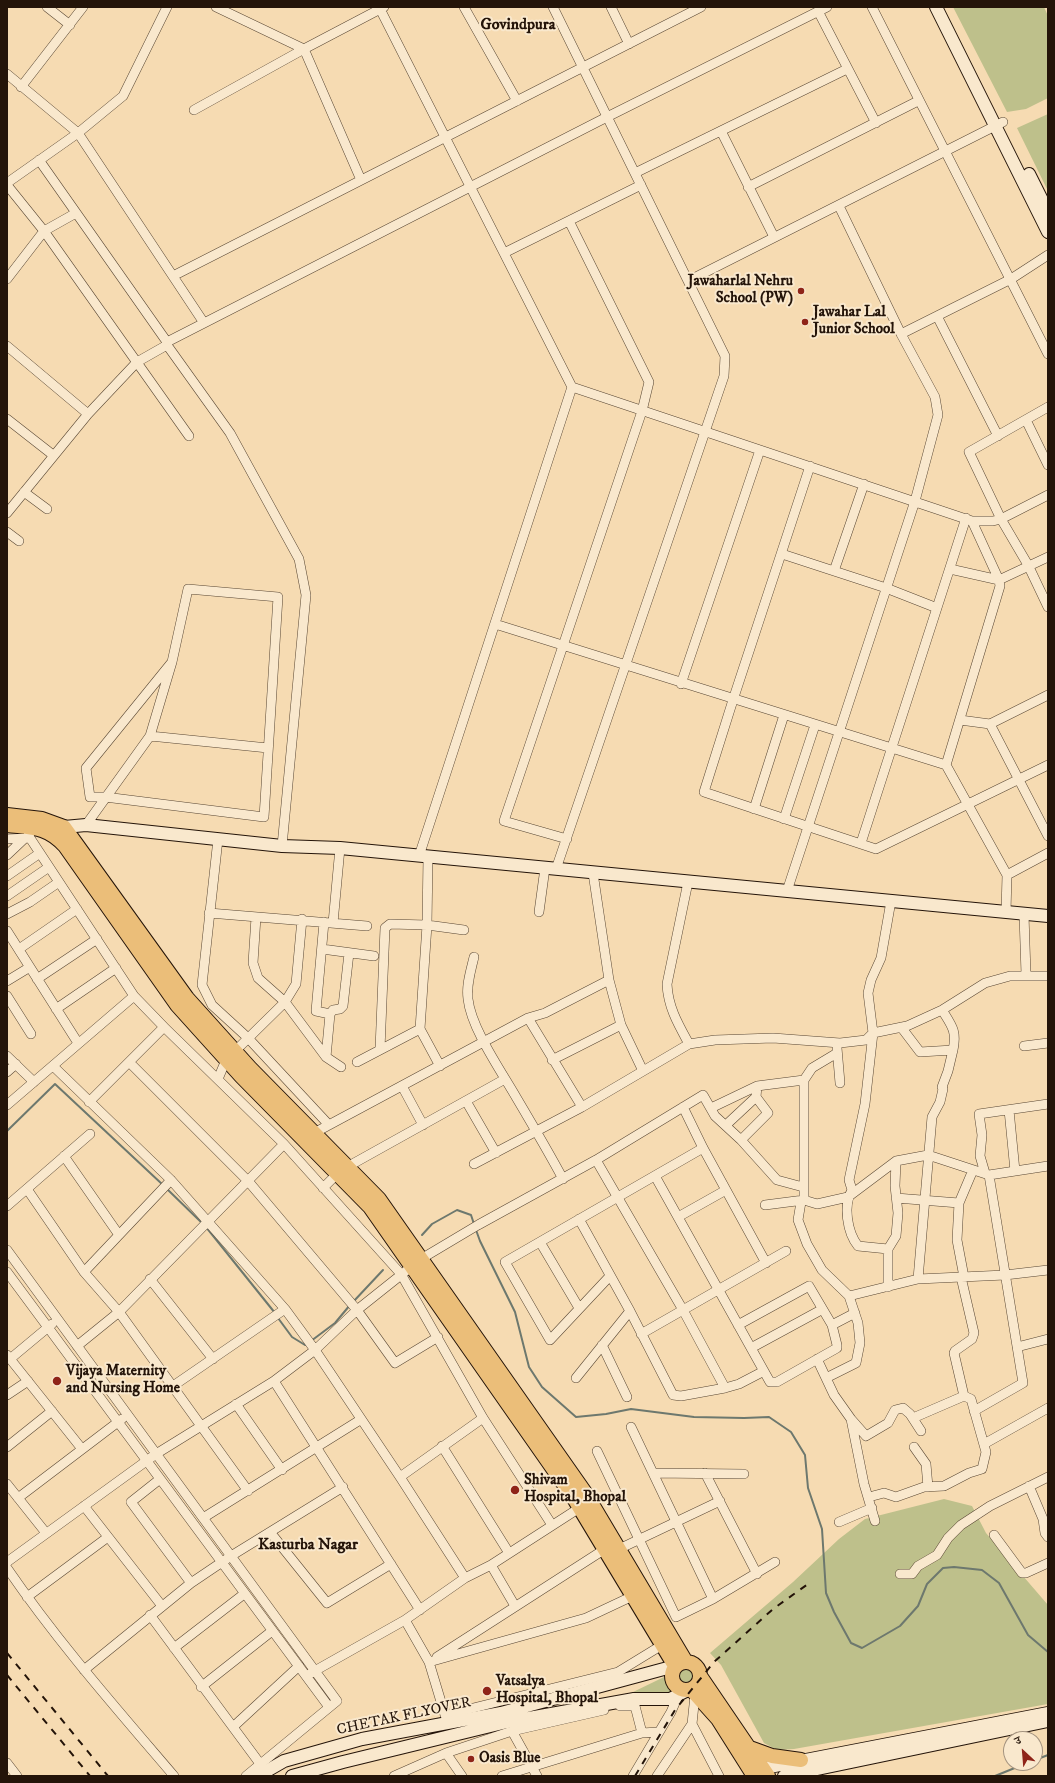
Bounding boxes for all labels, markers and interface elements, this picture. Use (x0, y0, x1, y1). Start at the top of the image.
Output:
district label: Govindpura (481, 16, 555, 36)
place label: Jawaharlal Nehru School (PW) (688, 273, 793, 308)
marker: Jawaharlal Nehru School (PW) (796, 286, 806, 296)
place label: Jawahar Lal Junior School (813, 304, 895, 339)
marker: Jawahar Lal Junior School (800, 317, 810, 327)
place label: Vijaya Maternity and Nursing Home (66, 1363, 180, 1398)
marker: Vijaya Maternity and Nursing Home (51, 1375, 63, 1387)
place label: Shivam Hospital, Bhopal (524, 1472, 626, 1507)
marker: Shivam Hospital, Bhopal (509, 1484, 521, 1496)
district label: Kasturba Nagar (258, 1536, 358, 1556)
place label: Vatsalya Hospital, Bhopal (496, 1673, 598, 1708)
marker: Vatsalya Hospital, Bhopal (481, 1685, 493, 1697)
street label: CHETAK FLYOVER (335, 1694, 473, 1740)
north arrow (1003, 1731, 1043, 1771)
text: उ (1013, 1734, 1024, 1749)
place label: Oasis Blue (479, 1750, 540, 1768)
marker: Oasis Blue (466, 1754, 476, 1764)

